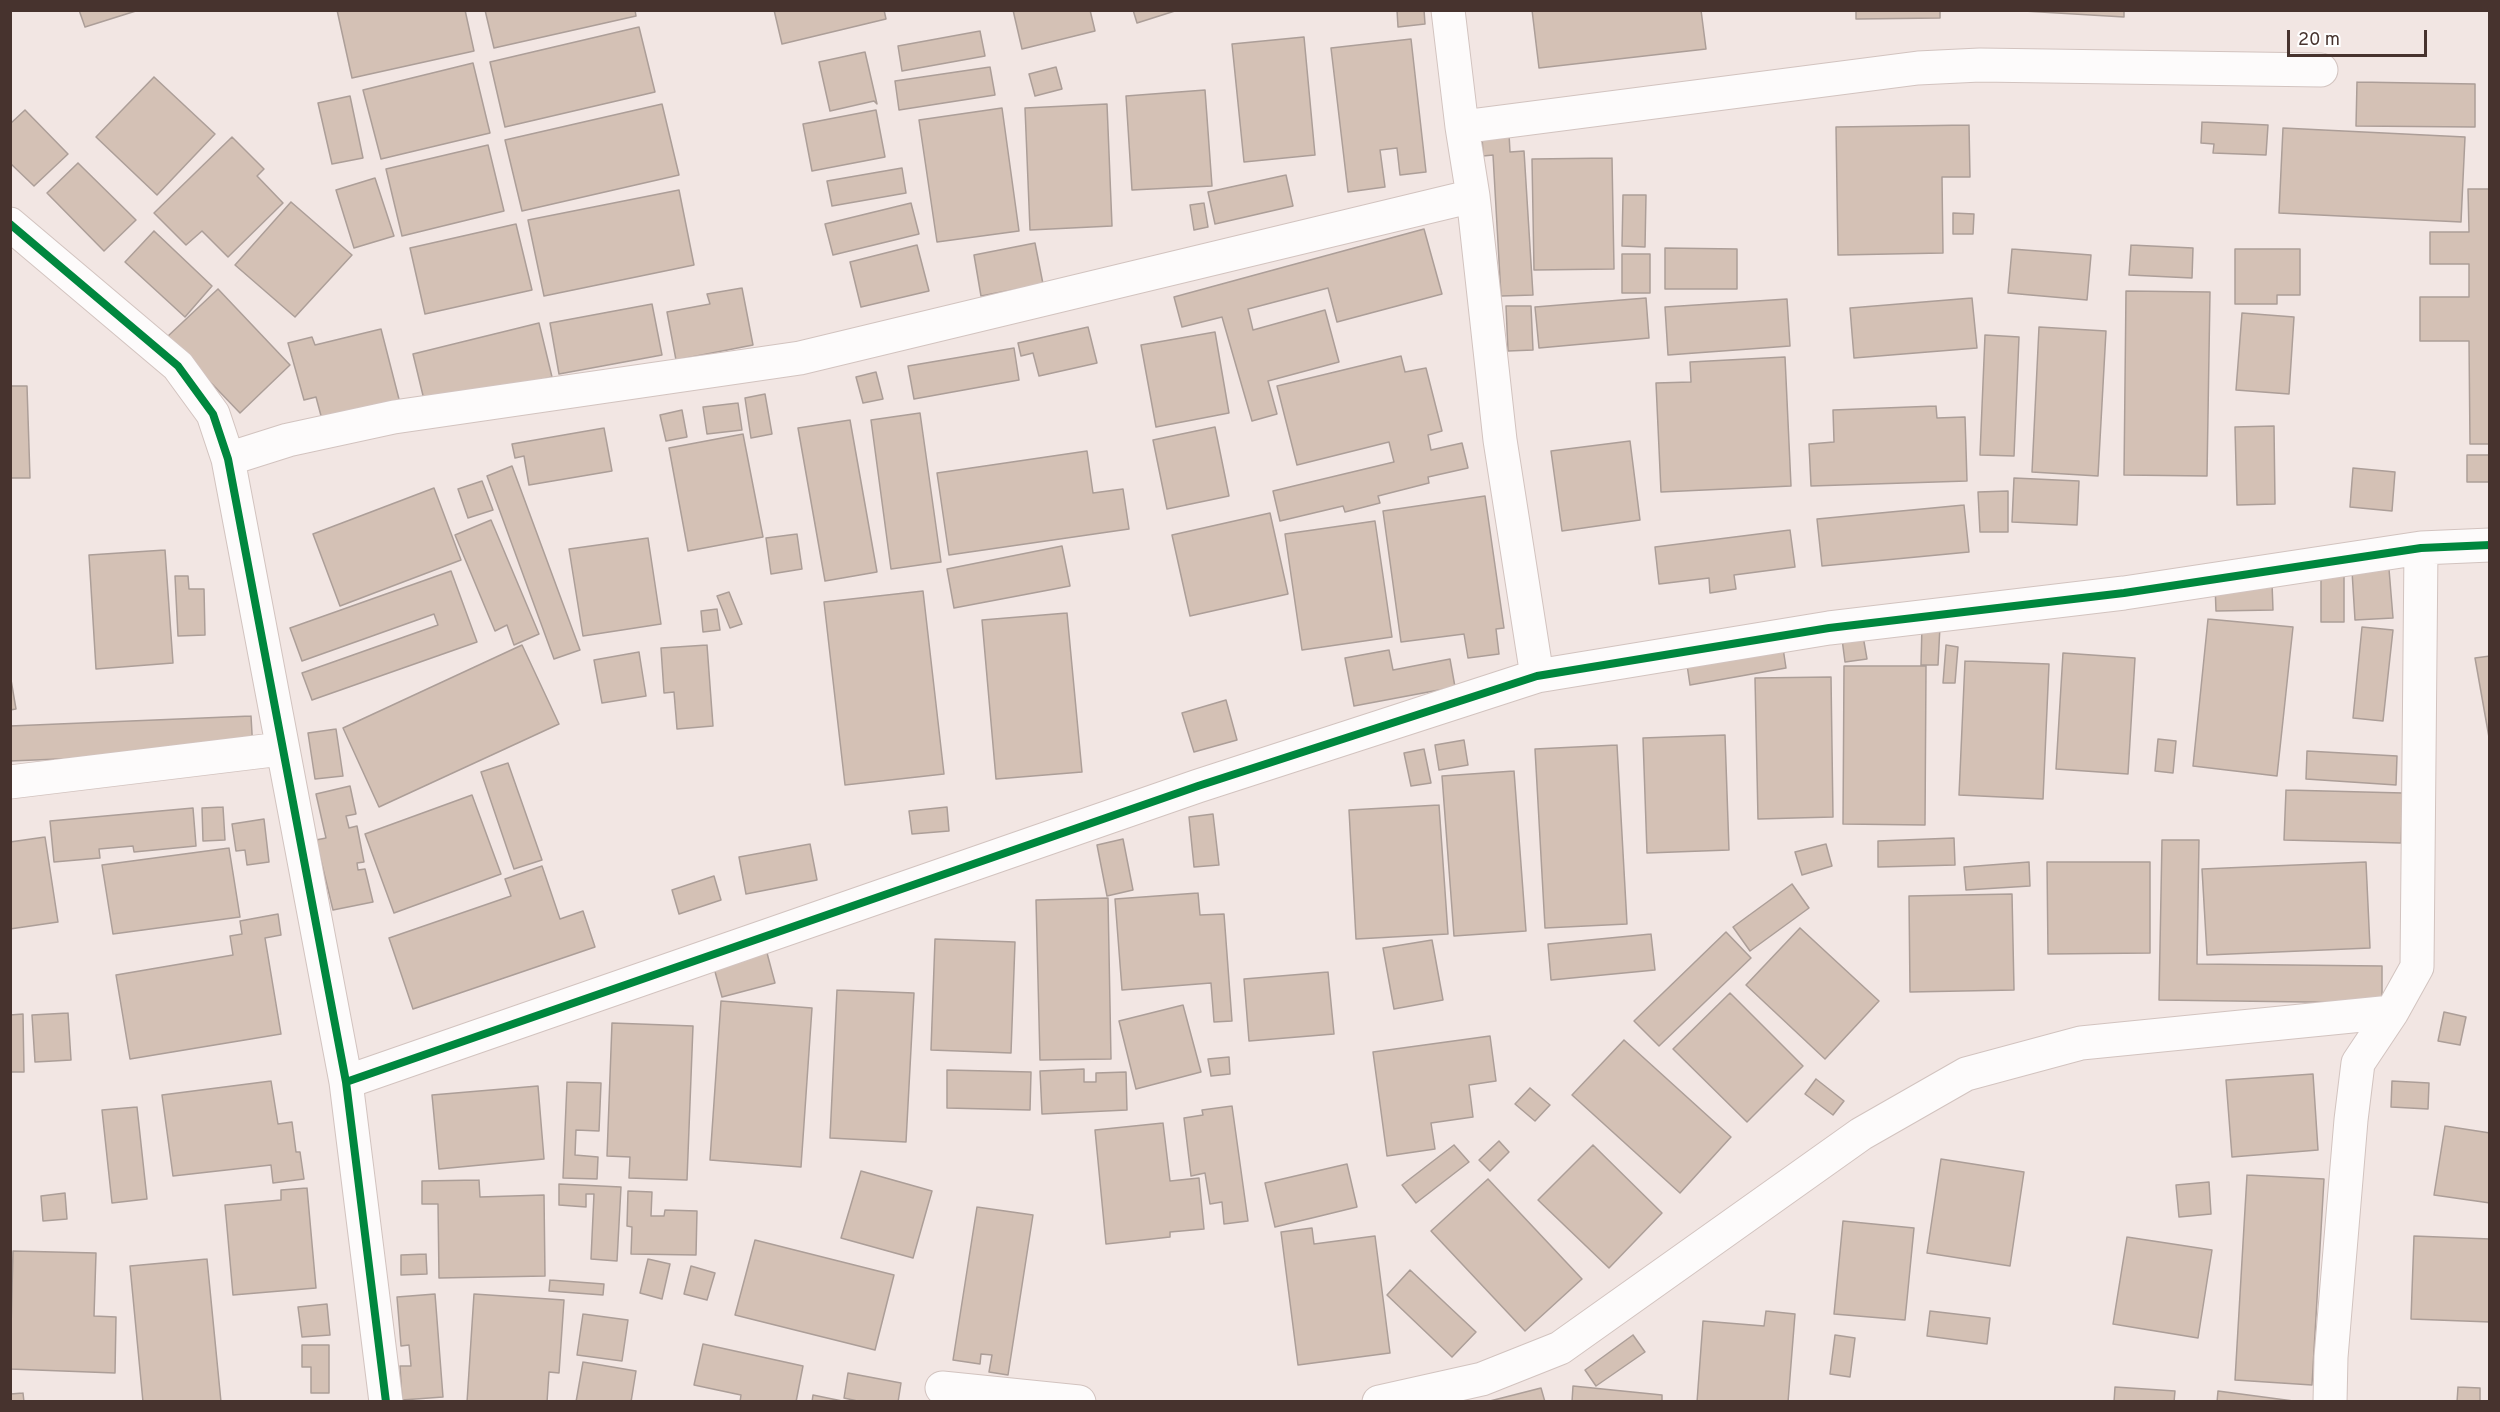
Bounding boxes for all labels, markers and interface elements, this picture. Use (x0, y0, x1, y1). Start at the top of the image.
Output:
scale bar (2290, 18, 2430, 56)
text: 20 m (2298, 29, 2340, 52)

